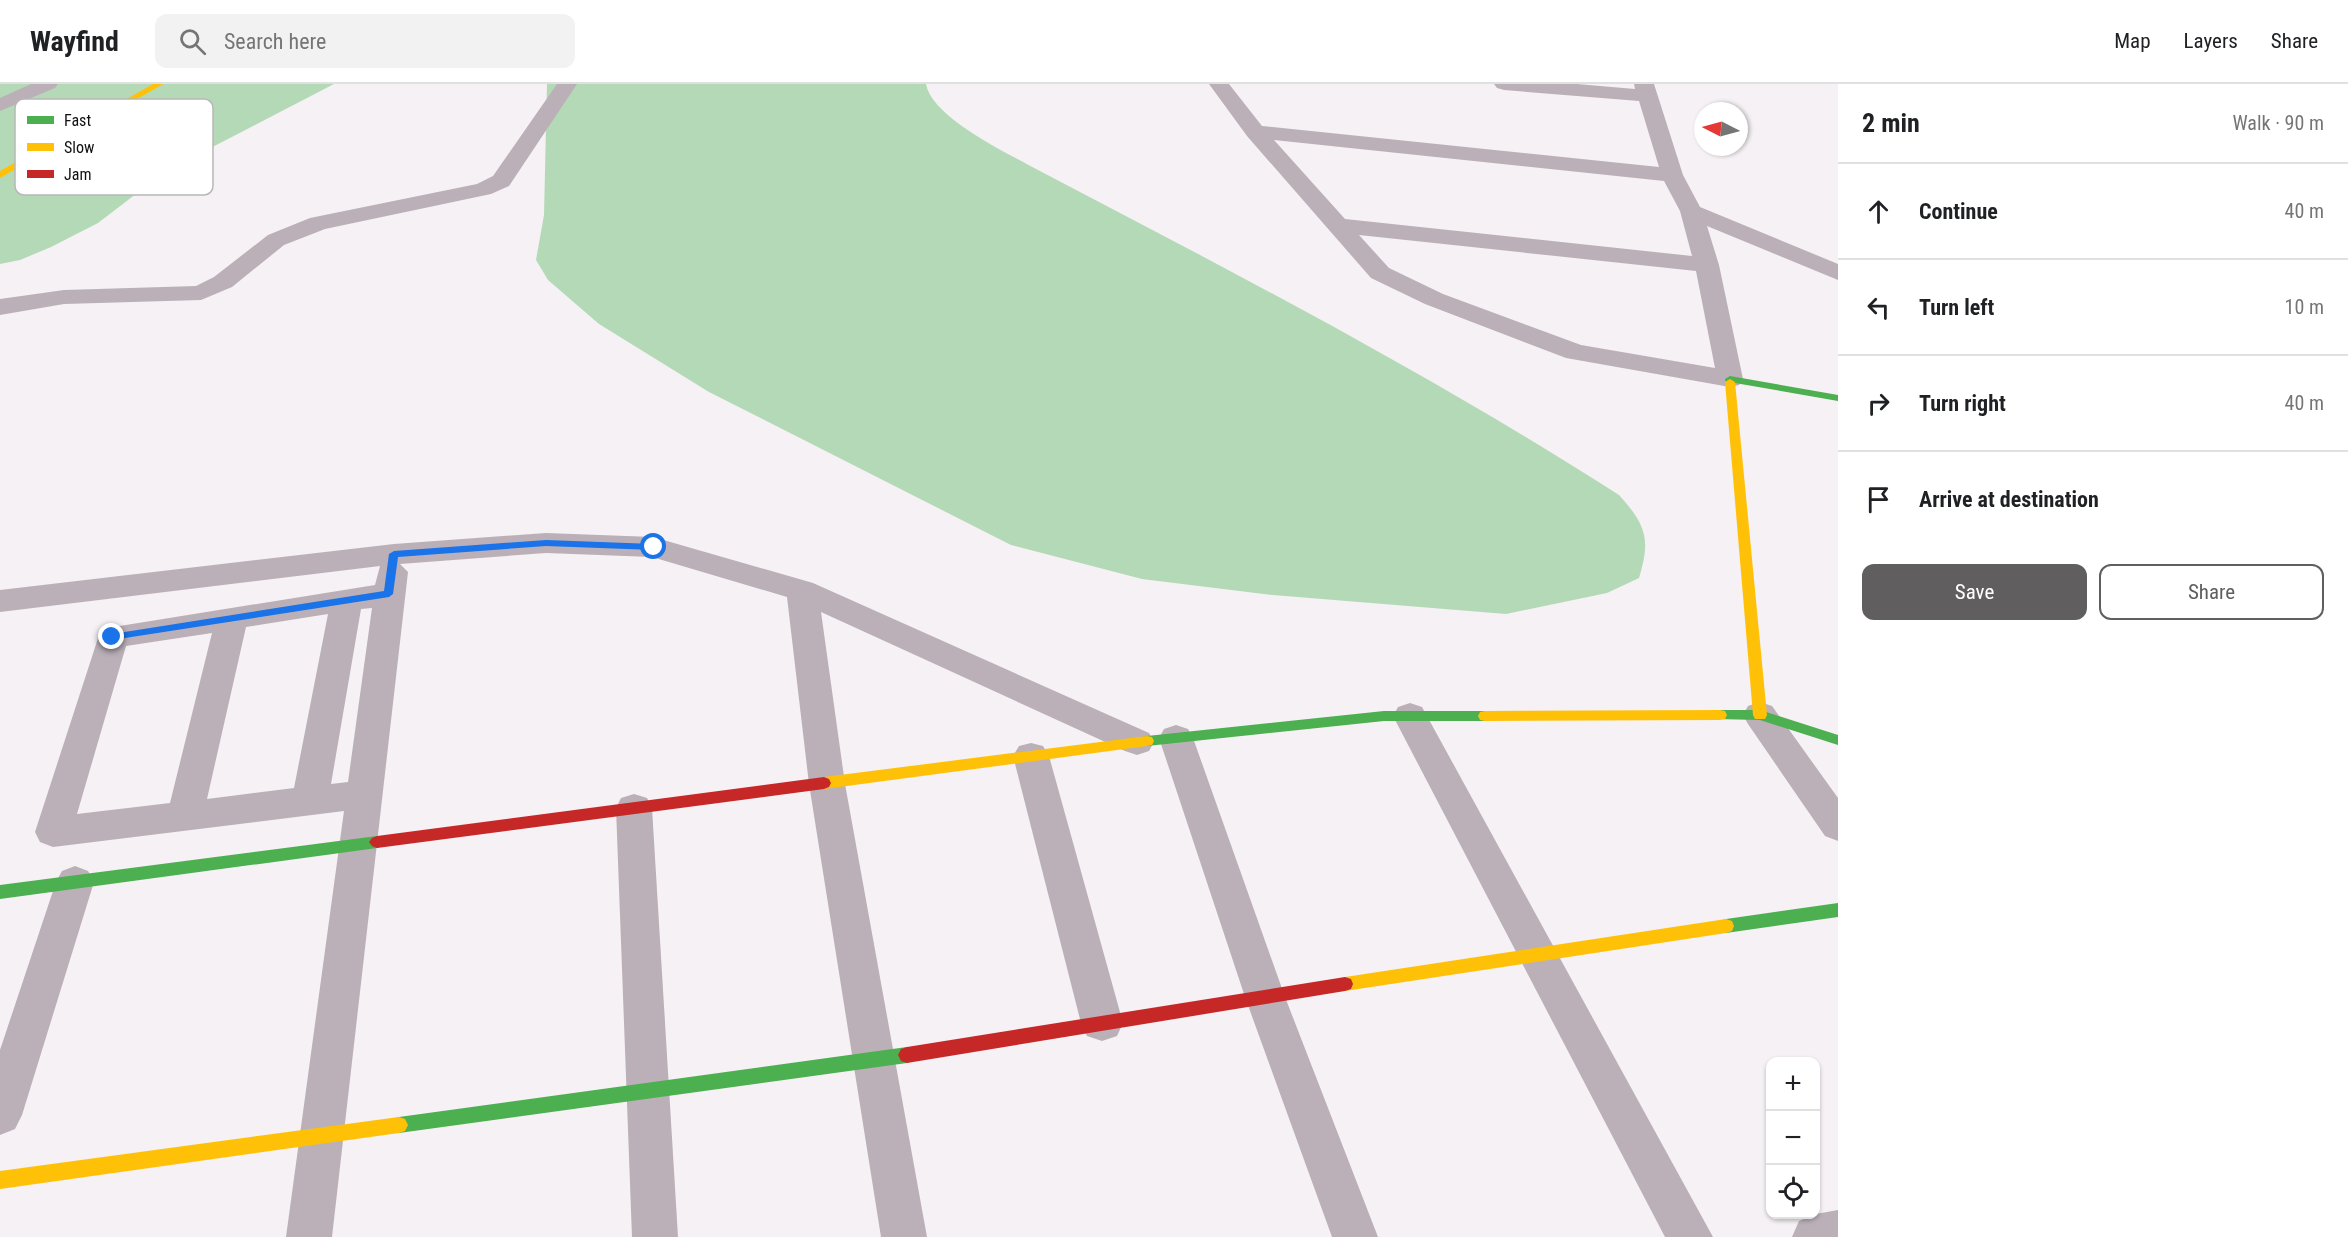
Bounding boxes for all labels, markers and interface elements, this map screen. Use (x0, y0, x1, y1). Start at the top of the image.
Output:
search box (155, 14, 575, 68)
text: Wayfind (30, 25, 119, 58)
icon: search (176, 25, 209, 58)
text: Search here (224, 29, 326, 54)
text: Map (2114, 29, 2151, 53)
text: Layers (2184, 29, 2238, 53)
text: Share (2271, 29, 2318, 53)
legend (15, 99, 213, 195)
north arrow (1694, 102, 1748, 156)
text: 2 min (1862, 108, 1920, 138)
text: Fast (64, 111, 91, 130)
text: Walk · 90 m (2232, 111, 2324, 135)
text: Slow (64, 138, 94, 157)
text: Jam (64, 165, 91, 184)
icon: ahead (1862, 195, 1895, 228)
text: Continue (1919, 199, 1998, 224)
text: 40 m (2285, 199, 2324, 223)
icon: left (1862, 291, 1895, 324)
text: Turn left (1919, 295, 1994, 320)
text: 10 m (2285, 295, 2324, 319)
icon: right (1862, 387, 1895, 420)
text: Turn right (1919, 391, 2006, 416)
text: 40 m (2285, 391, 2324, 415)
icon: arrive (1862, 483, 1895, 516)
text: Arrive at destination (1919, 487, 2099, 512)
route start (640, 533, 666, 559)
button: Save (1862, 564, 2087, 620)
button: Share (2099, 564, 2324, 620)
route end (98, 623, 124, 649)
map controls (1766, 1057, 1820, 1219)
button: + (1766, 1057, 1820, 1111)
button: − (1766, 1111, 1820, 1165)
button: locate (1766, 1165, 1820, 1219)

